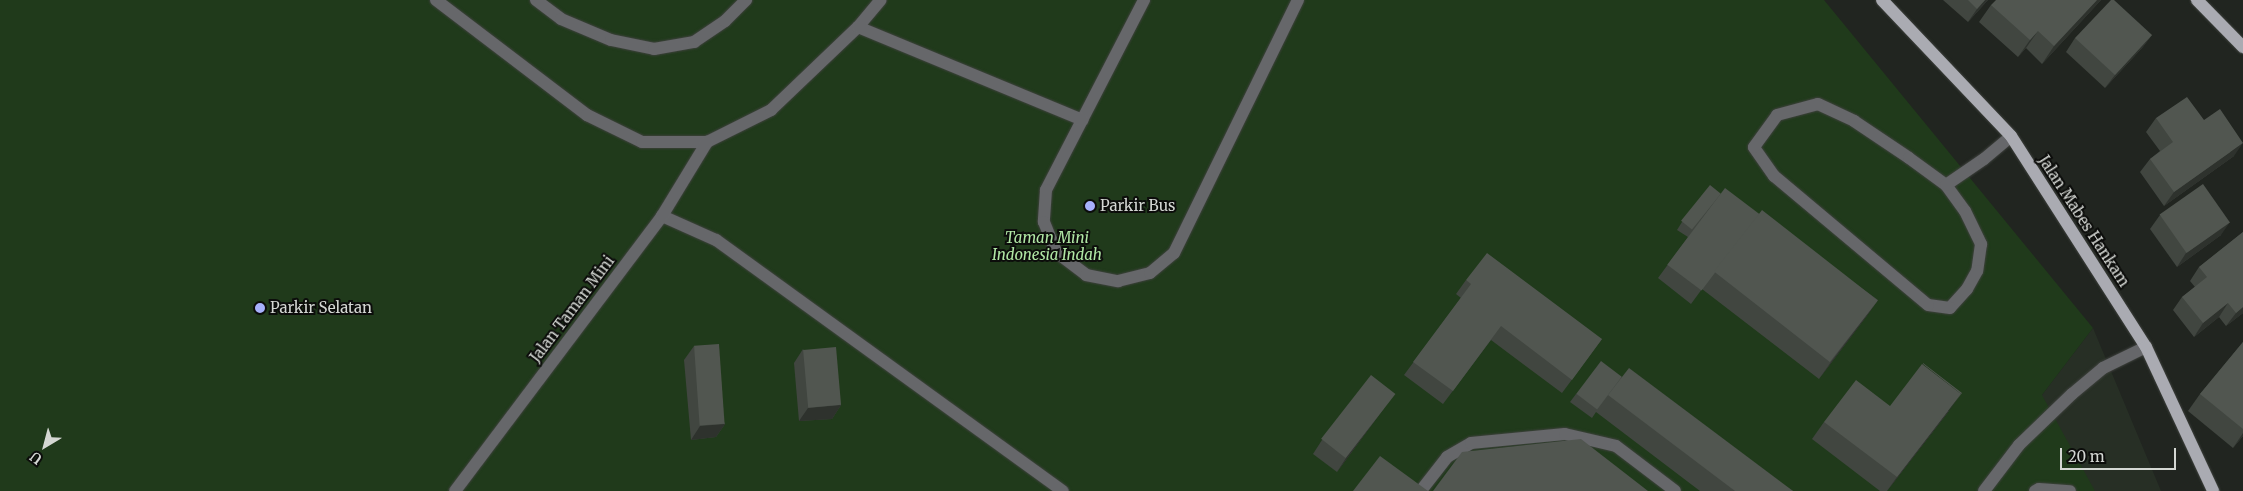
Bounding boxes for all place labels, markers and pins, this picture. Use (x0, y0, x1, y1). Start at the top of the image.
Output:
place label: Parkir Bus (1100, 197, 1175, 215)
marker: Parkir Bus (1084, 200, 1096, 212)
place label: Parkir Selatan (270, 299, 372, 317)
marker: Parkir Selatan (254, 302, 266, 314)

